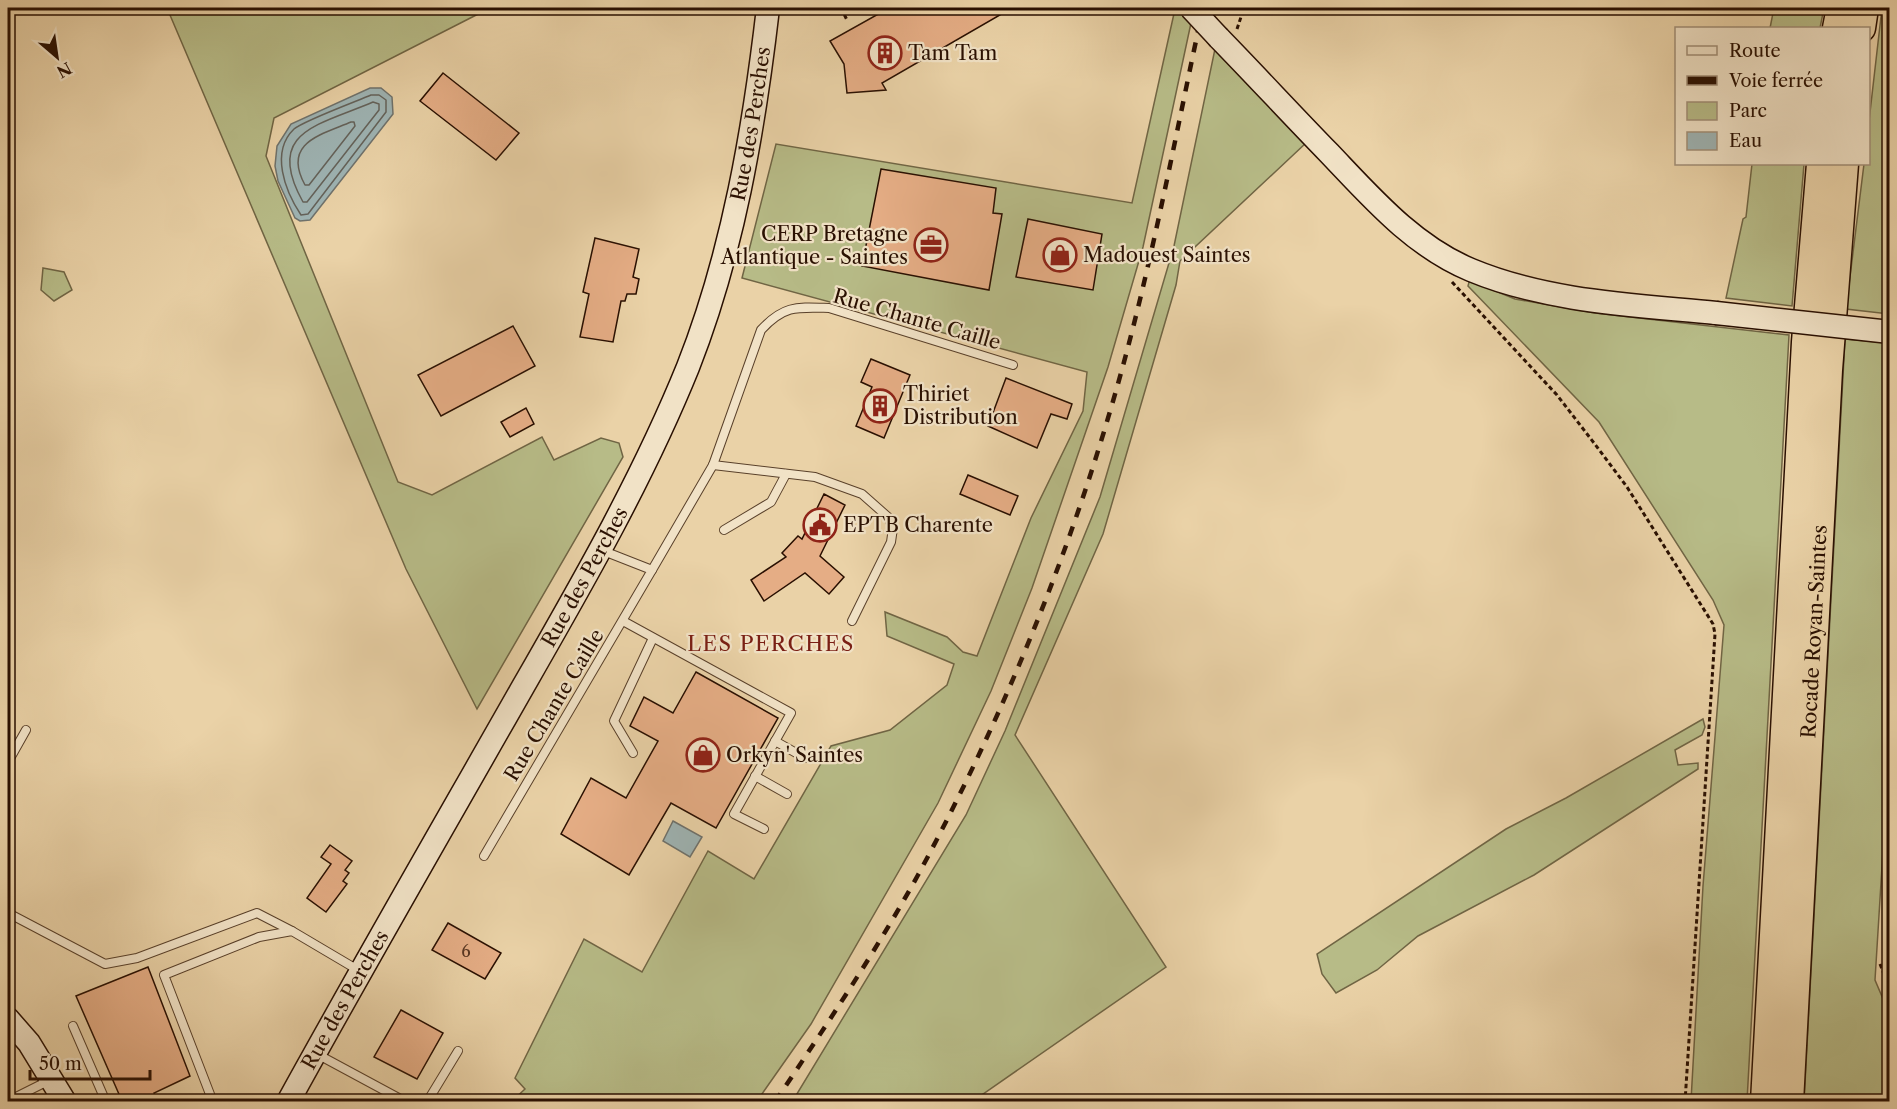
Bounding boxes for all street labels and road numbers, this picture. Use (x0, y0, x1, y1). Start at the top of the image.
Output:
street label: Rue des Perches (726, 45, 775, 203)
street label: Rue Chante Caille (830, 284, 1004, 354)
street label: Rue des Perches (536, 503, 633, 651)
street label: Rocade Royan-Saintes (1796, 524, 1832, 739)
street label: Rue Chante Caille (499, 625, 609, 785)
street label: Rue des Perches (296, 926, 394, 1074)

